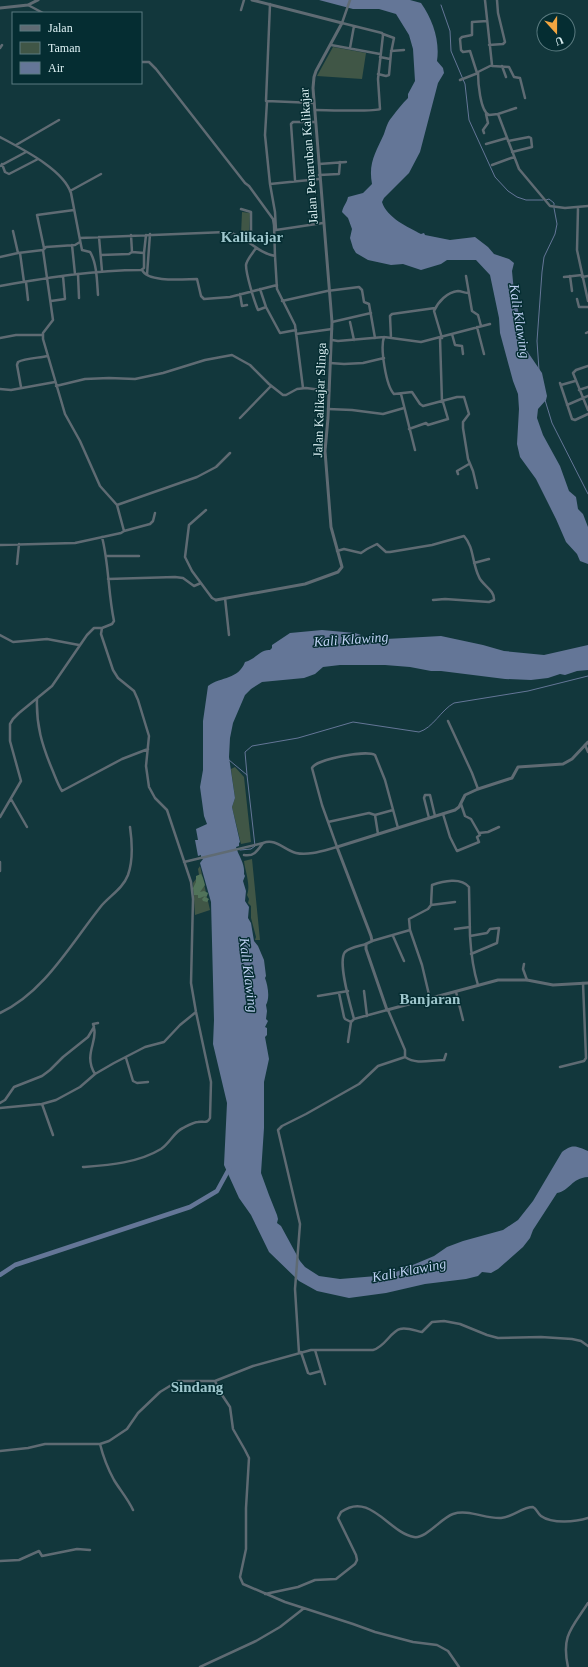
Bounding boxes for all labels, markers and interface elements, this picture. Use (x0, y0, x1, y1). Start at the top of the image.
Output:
legend (12, 12, 142, 84)
north arrow (536, 12, 576, 52)
text: Jalan (48, 21, 73, 35)
text: U (554, 34, 565, 48)
text: Taman (48, 41, 80, 55)
text: Air (48, 61, 64, 75)
street label: Jalan Penaruban Kalikajar (296, 87, 321, 225)
district label: Kalikajar (221, 229, 284, 245)
water label: Kali Klawing (506, 282, 533, 359)
street label: Jalan Kalikajar Slinga (310, 342, 329, 458)
water label: Kali Klawing (312, 629, 389, 650)
water label: Kali Klawing (236, 936, 261, 1013)
district label: Banjaran (400, 991, 461, 1007)
water label: Kali Klawing (370, 1256, 447, 1285)
district label: Sindang (171, 1379, 224, 1395)

